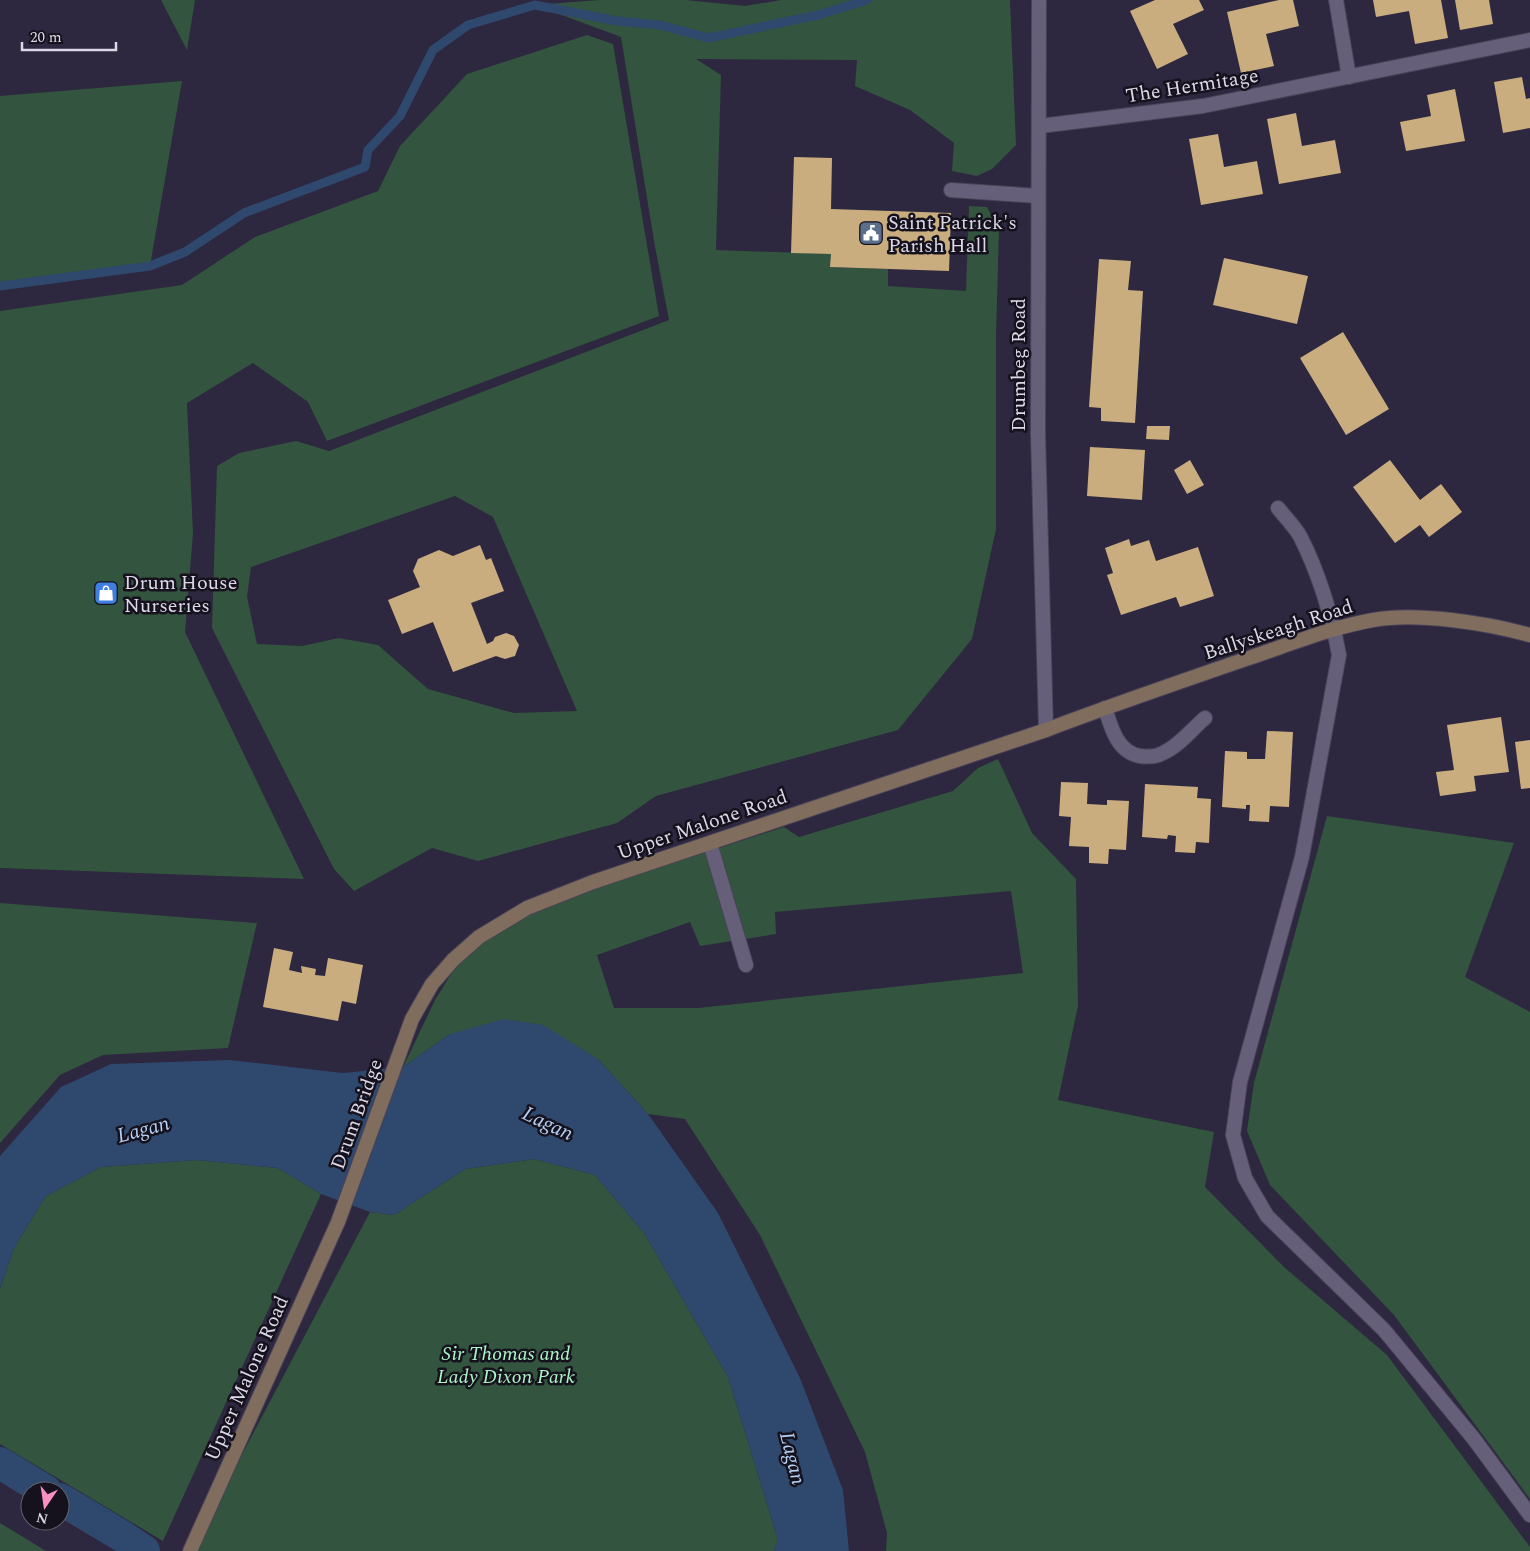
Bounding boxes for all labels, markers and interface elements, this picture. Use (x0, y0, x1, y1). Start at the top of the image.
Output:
scale bar (22, 20, 116, 52)
text: 20 m (30, 26, 62, 49)
street label: The Hermitage (1124, 61, 1261, 111)
place label: Saint Patrick's Parish Hall (888, 208, 1017, 261)
public building icon: Saint Patrick's Parish Hall (858, 220, 884, 246)
street label: Drumbeg Road (1004, 298, 1034, 432)
place label: Drum House Nurseries (124, 568, 237, 621)
shop icon: Drum House Nurseries (93, 580, 119, 606)
street label: Ballyskeagh Road (1200, 592, 1357, 668)
street label: Upper Malone Road (613, 782, 791, 868)
street label: Drum Bridge (323, 1055, 391, 1174)
water label: Lagan (517, 1098, 579, 1150)
water label: Lagan (113, 1108, 173, 1152)
street label: Upper Malone Road (197, 1291, 297, 1466)
park label: Sir Thomas and Lady Dixon Park (437, 1339, 576, 1392)
water label: Lagan (770, 1428, 814, 1488)
north arrow (20, 1481, 70, 1531)
text: N (34, 1507, 50, 1530)

